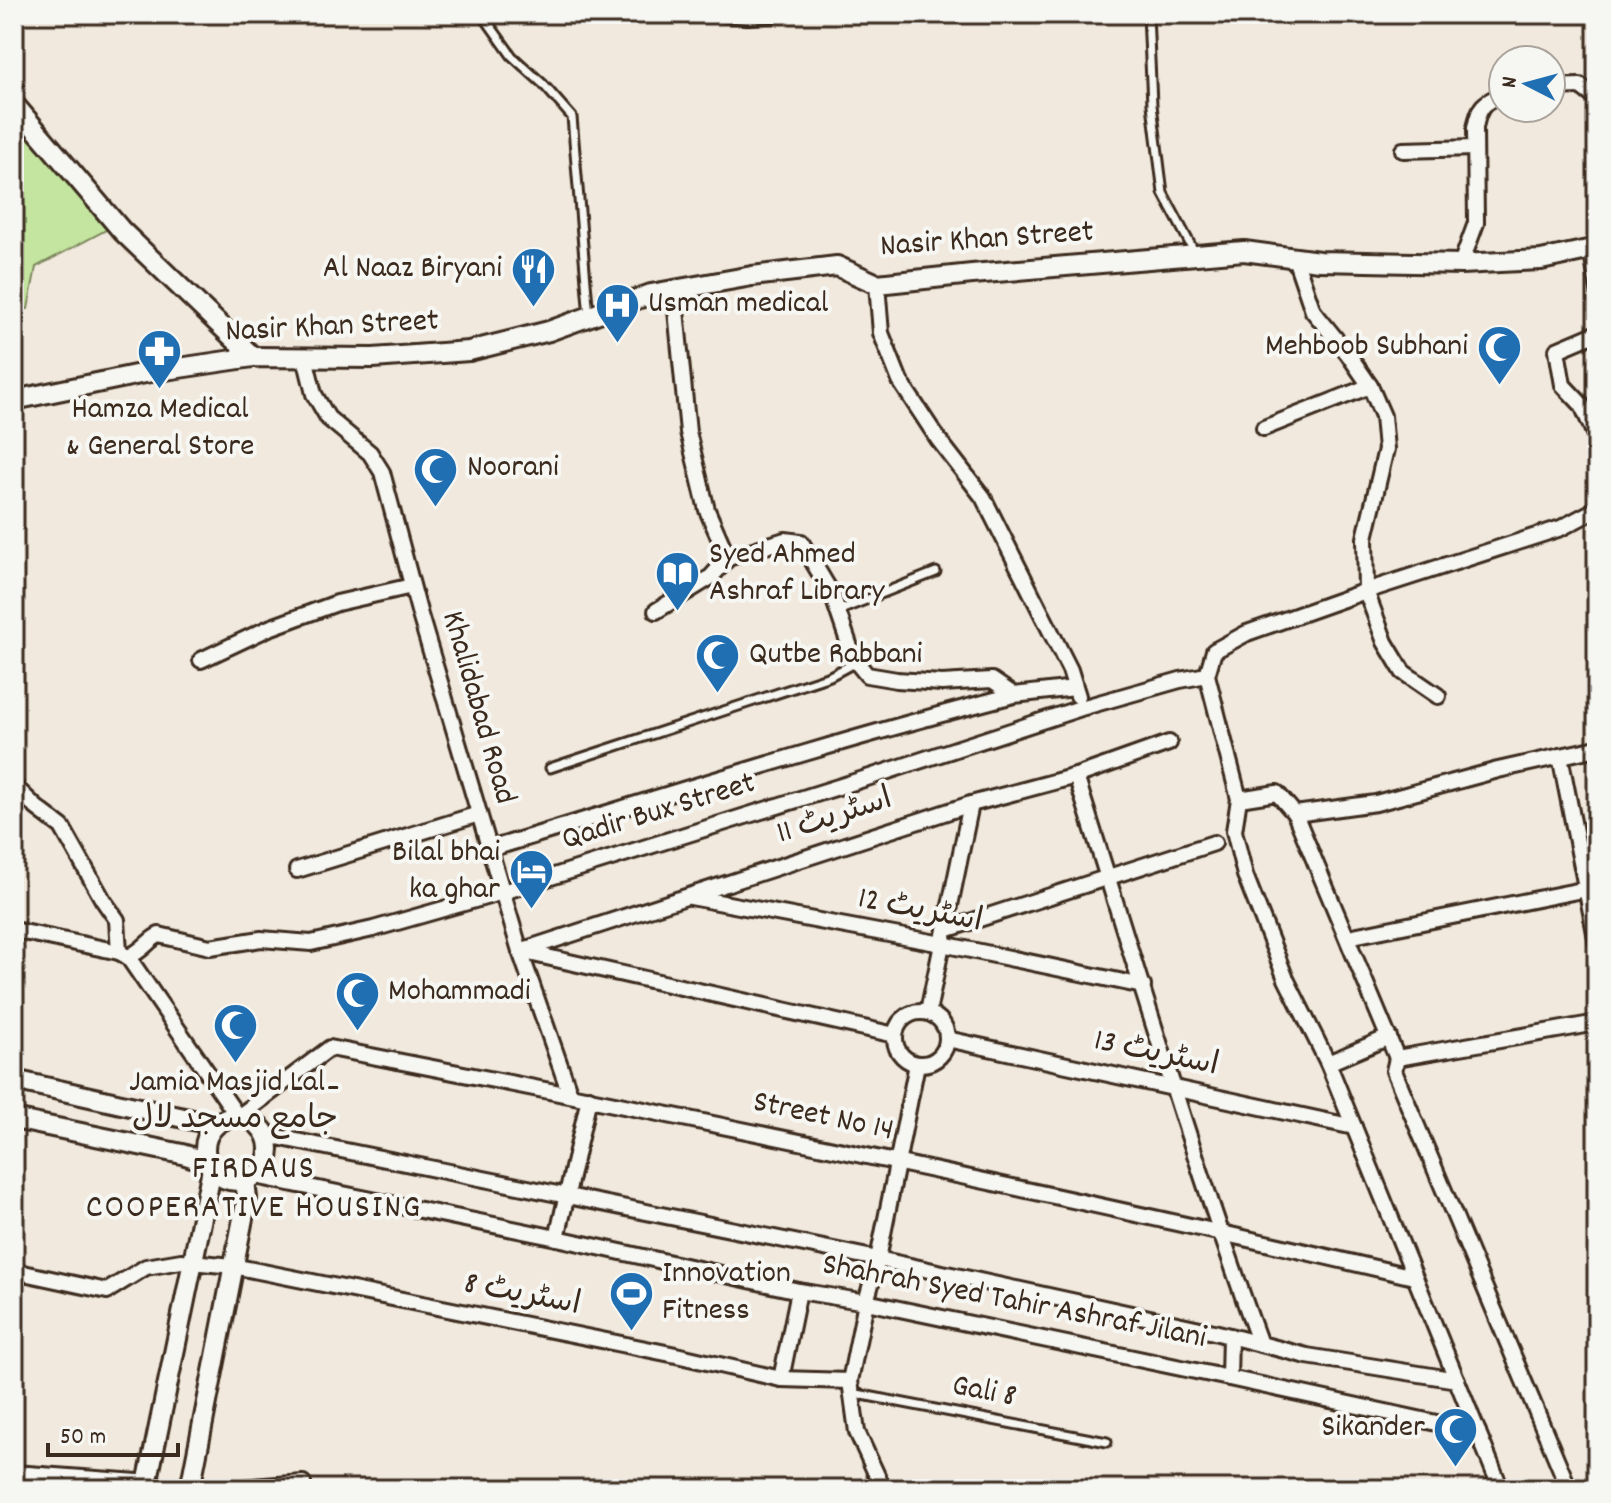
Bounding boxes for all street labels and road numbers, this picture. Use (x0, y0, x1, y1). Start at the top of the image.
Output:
street label: Nasir Khan Street (879, 211, 1095, 271)
street label: Nasir Khan Street (224, 299, 440, 357)
street label: Khalidabad Road (427, 606, 527, 810)
street label: Qadir Bux Street (557, 762, 761, 864)
street label: اسٹریٹ 11 (771, 778, 899, 858)
street label: اسٹریٹ 12 (854, 877, 986, 947)
street label: اسٹریٹ 13 (1090, 1019, 1222, 1091)
street label: Street No 14 (748, 1081, 898, 1155)
street label: Shahrah Syed Tahir Ashraf Jilani (818, 1243, 1210, 1363)
street label: اسٹریٹ 8 (460, 1262, 584, 1330)
street label: Gali 8 (948, 1364, 1020, 1422)

